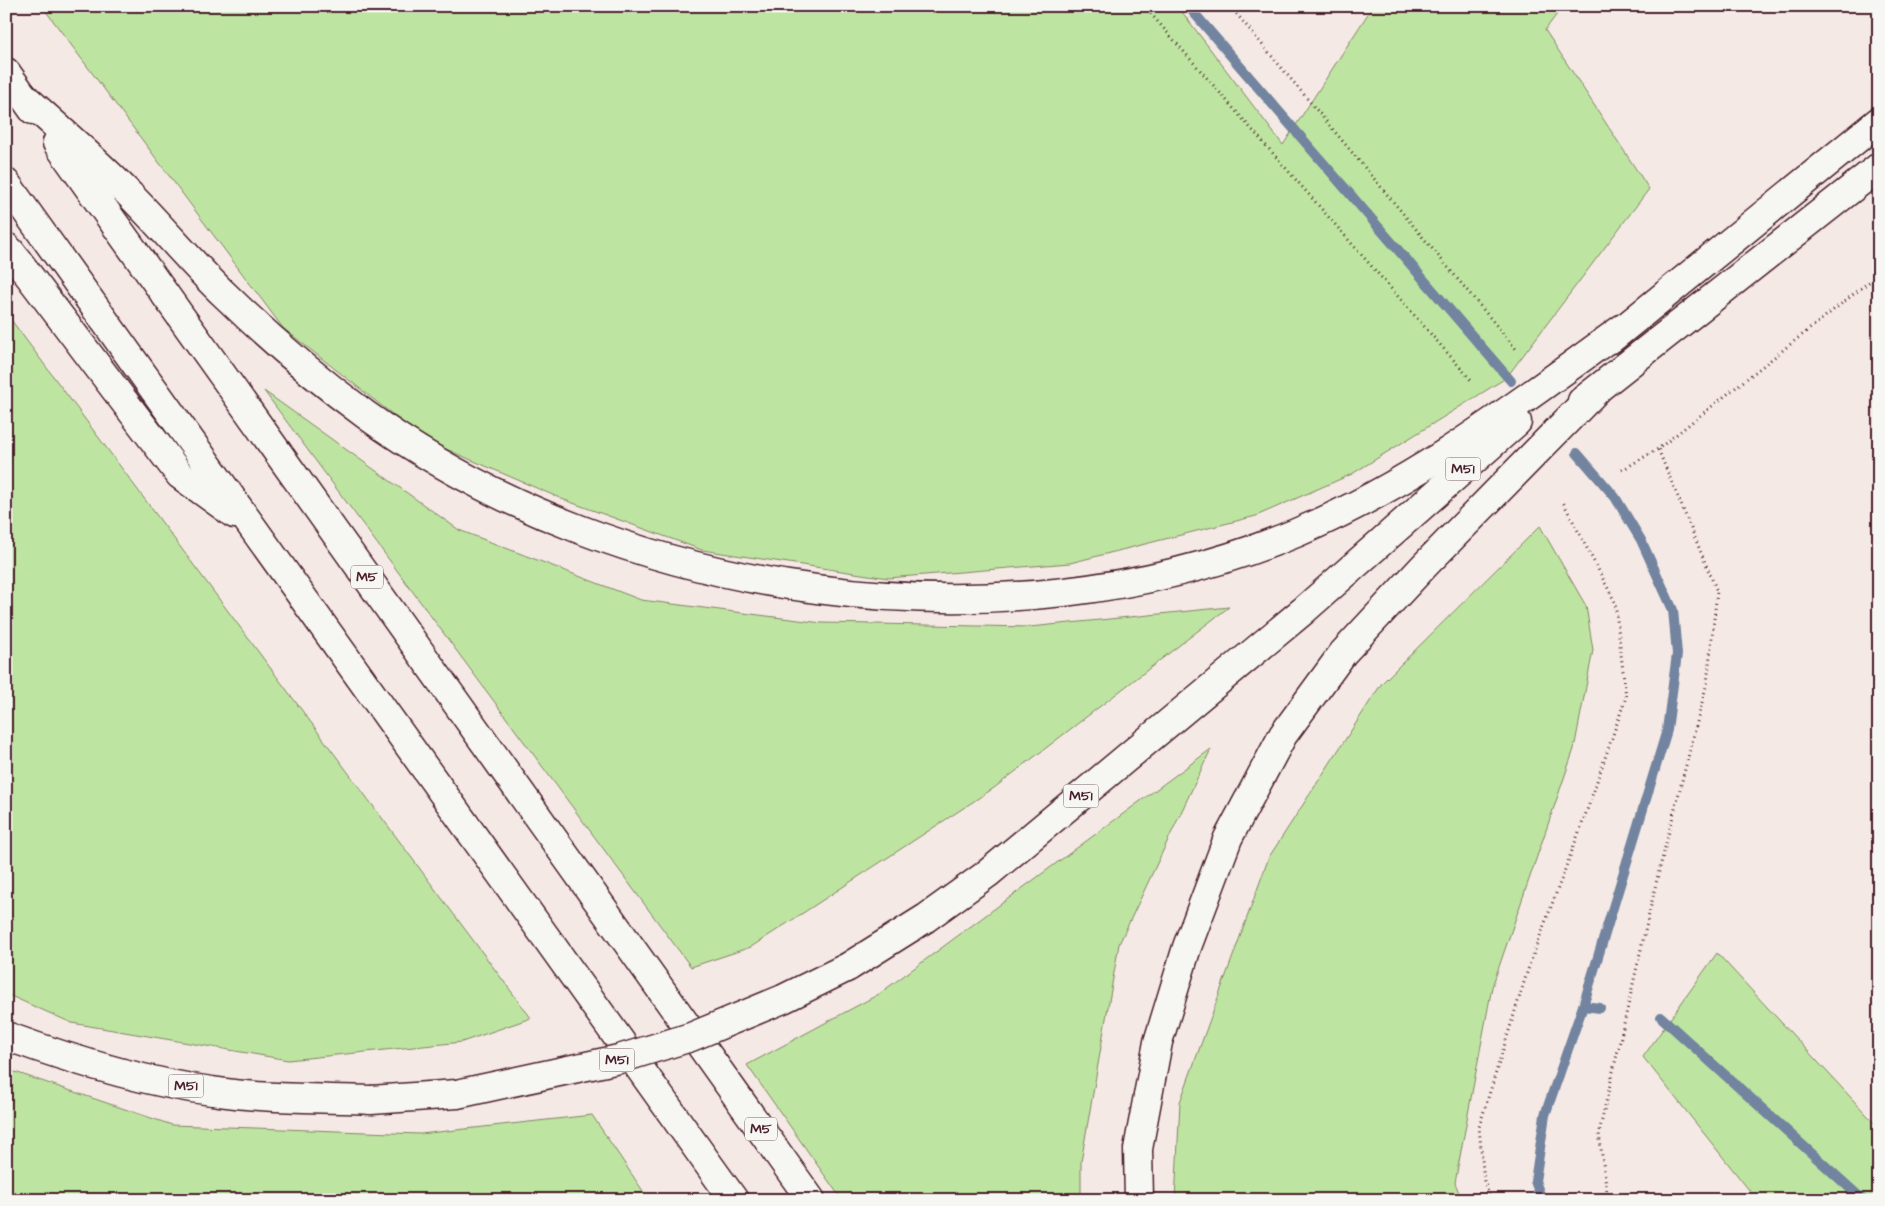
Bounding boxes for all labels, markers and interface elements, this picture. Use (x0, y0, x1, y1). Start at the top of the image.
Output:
road number: M51 (1446, 458, 1480, 480)
road number: M5 (351, 566, 383, 588)
road number: M51 (1064, 784, 1098, 808)
road number: M51 (600, 1048, 634, 1072)
road number: M51 (168, 1074, 204, 1098)
road number: M5 (745, 1118, 777, 1140)

